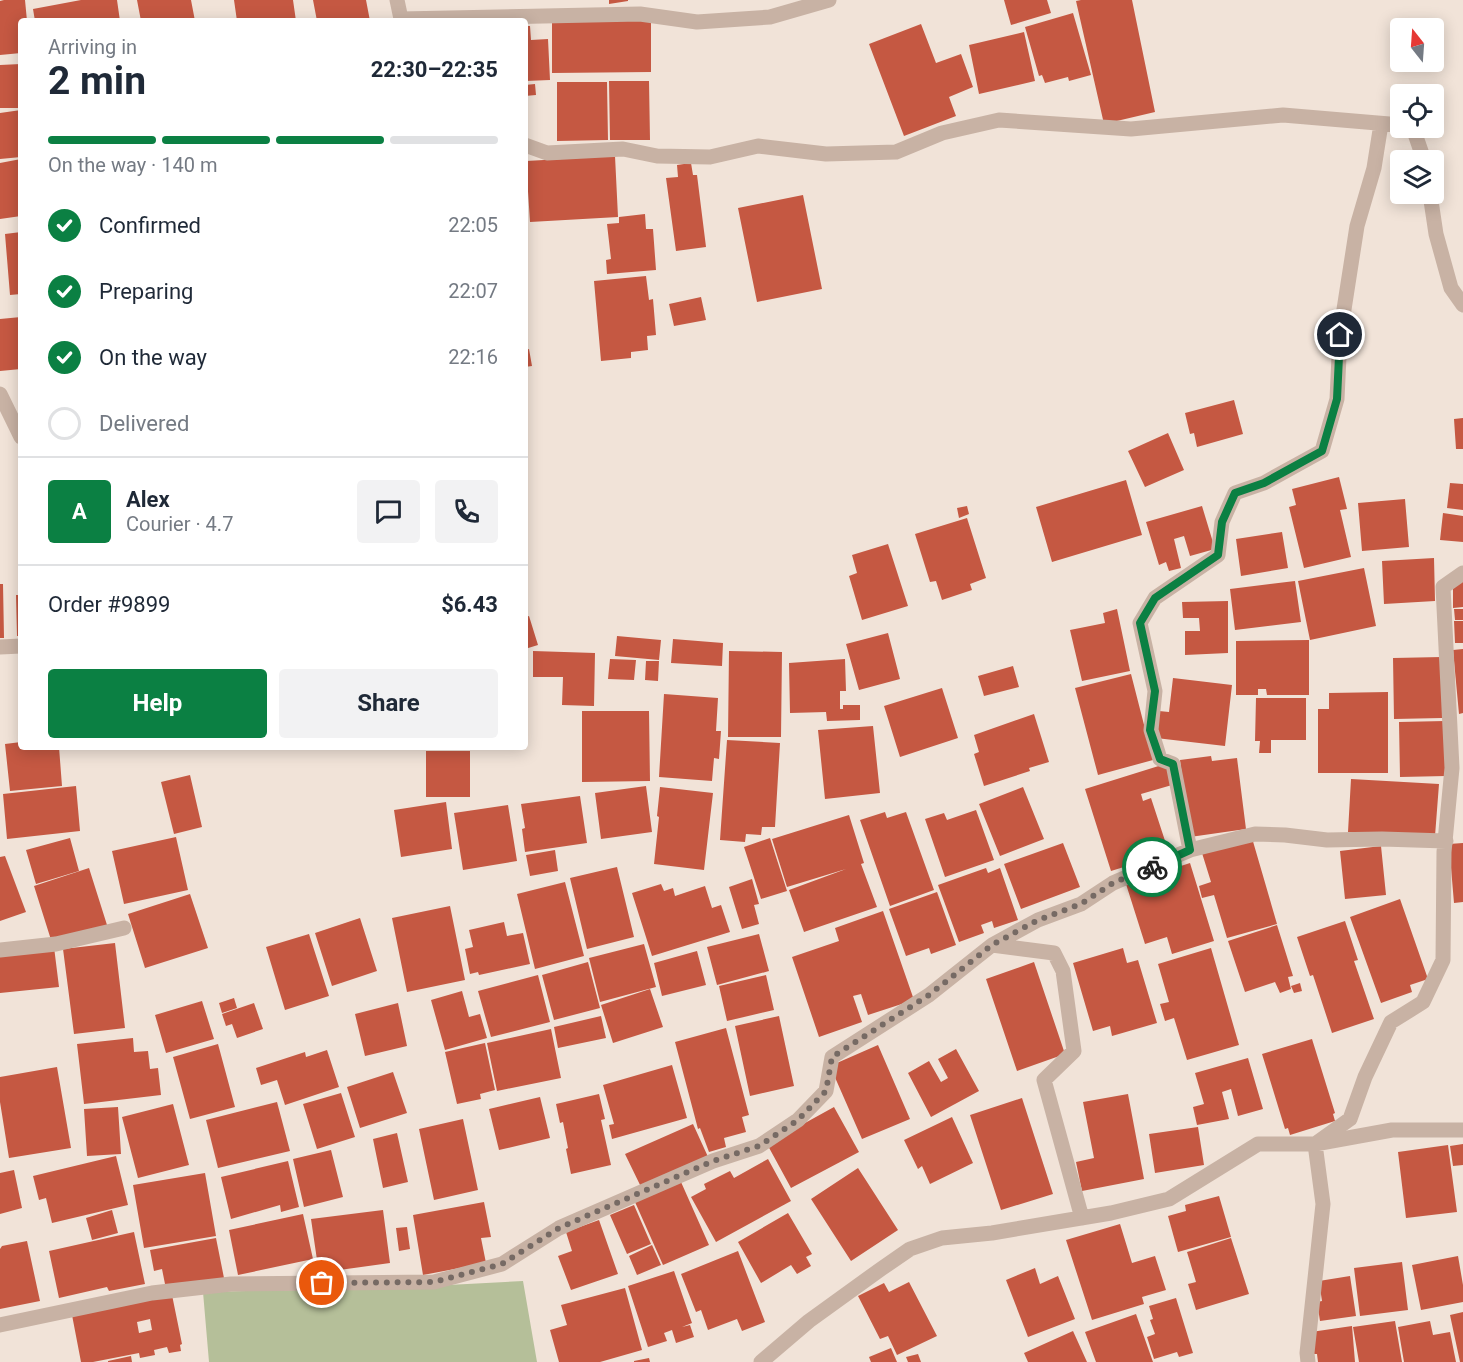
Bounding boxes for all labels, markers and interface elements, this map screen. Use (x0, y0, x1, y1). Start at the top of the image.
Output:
north arrow (1390, 18, 1444, 72)
map controls (1390, 18, 1444, 204)
text: Arriving in (48, 35, 137, 59)
text: 22:30–22:35 (371, 57, 498, 82)
text: 2 min (48, 58, 146, 104)
button: locate (1390, 84, 1444, 138)
button: layers (1390, 150, 1444, 204)
text: On the way · 140 m (48, 153, 217, 177)
icon: check (48, 209, 81, 242)
text: Confirmed (99, 213, 201, 238)
text: 22:05 (448, 213, 498, 237)
icon: check (48, 275, 81, 308)
text: Preparing (99, 279, 193, 304)
text: 22:07 (448, 279, 498, 303)
pin (1314, 309, 1365, 360)
icon: home (1323, 318, 1356, 351)
icon: check (48, 341, 81, 374)
text: On the way (99, 345, 207, 370)
text: 22:16 (448, 345, 498, 369)
text: Delivered (99, 411, 189, 436)
button: chat (357, 480, 420, 543)
button: phone (435, 480, 498, 543)
text: Alex (126, 487, 170, 512)
text: A (72, 499, 87, 524)
text: Courier · 4.7 (126, 512, 233, 536)
text: Order #9899 (48, 592, 170, 617)
text: $6.43 (441, 592, 498, 617)
button: Help (48, 669, 267, 738)
button: Share (279, 669, 498, 738)
courier (1122, 837, 1182, 897)
icon: bike (1136, 851, 1169, 884)
pin (296, 1257, 347, 1308)
icon: bag (305, 1266, 338, 1299)

